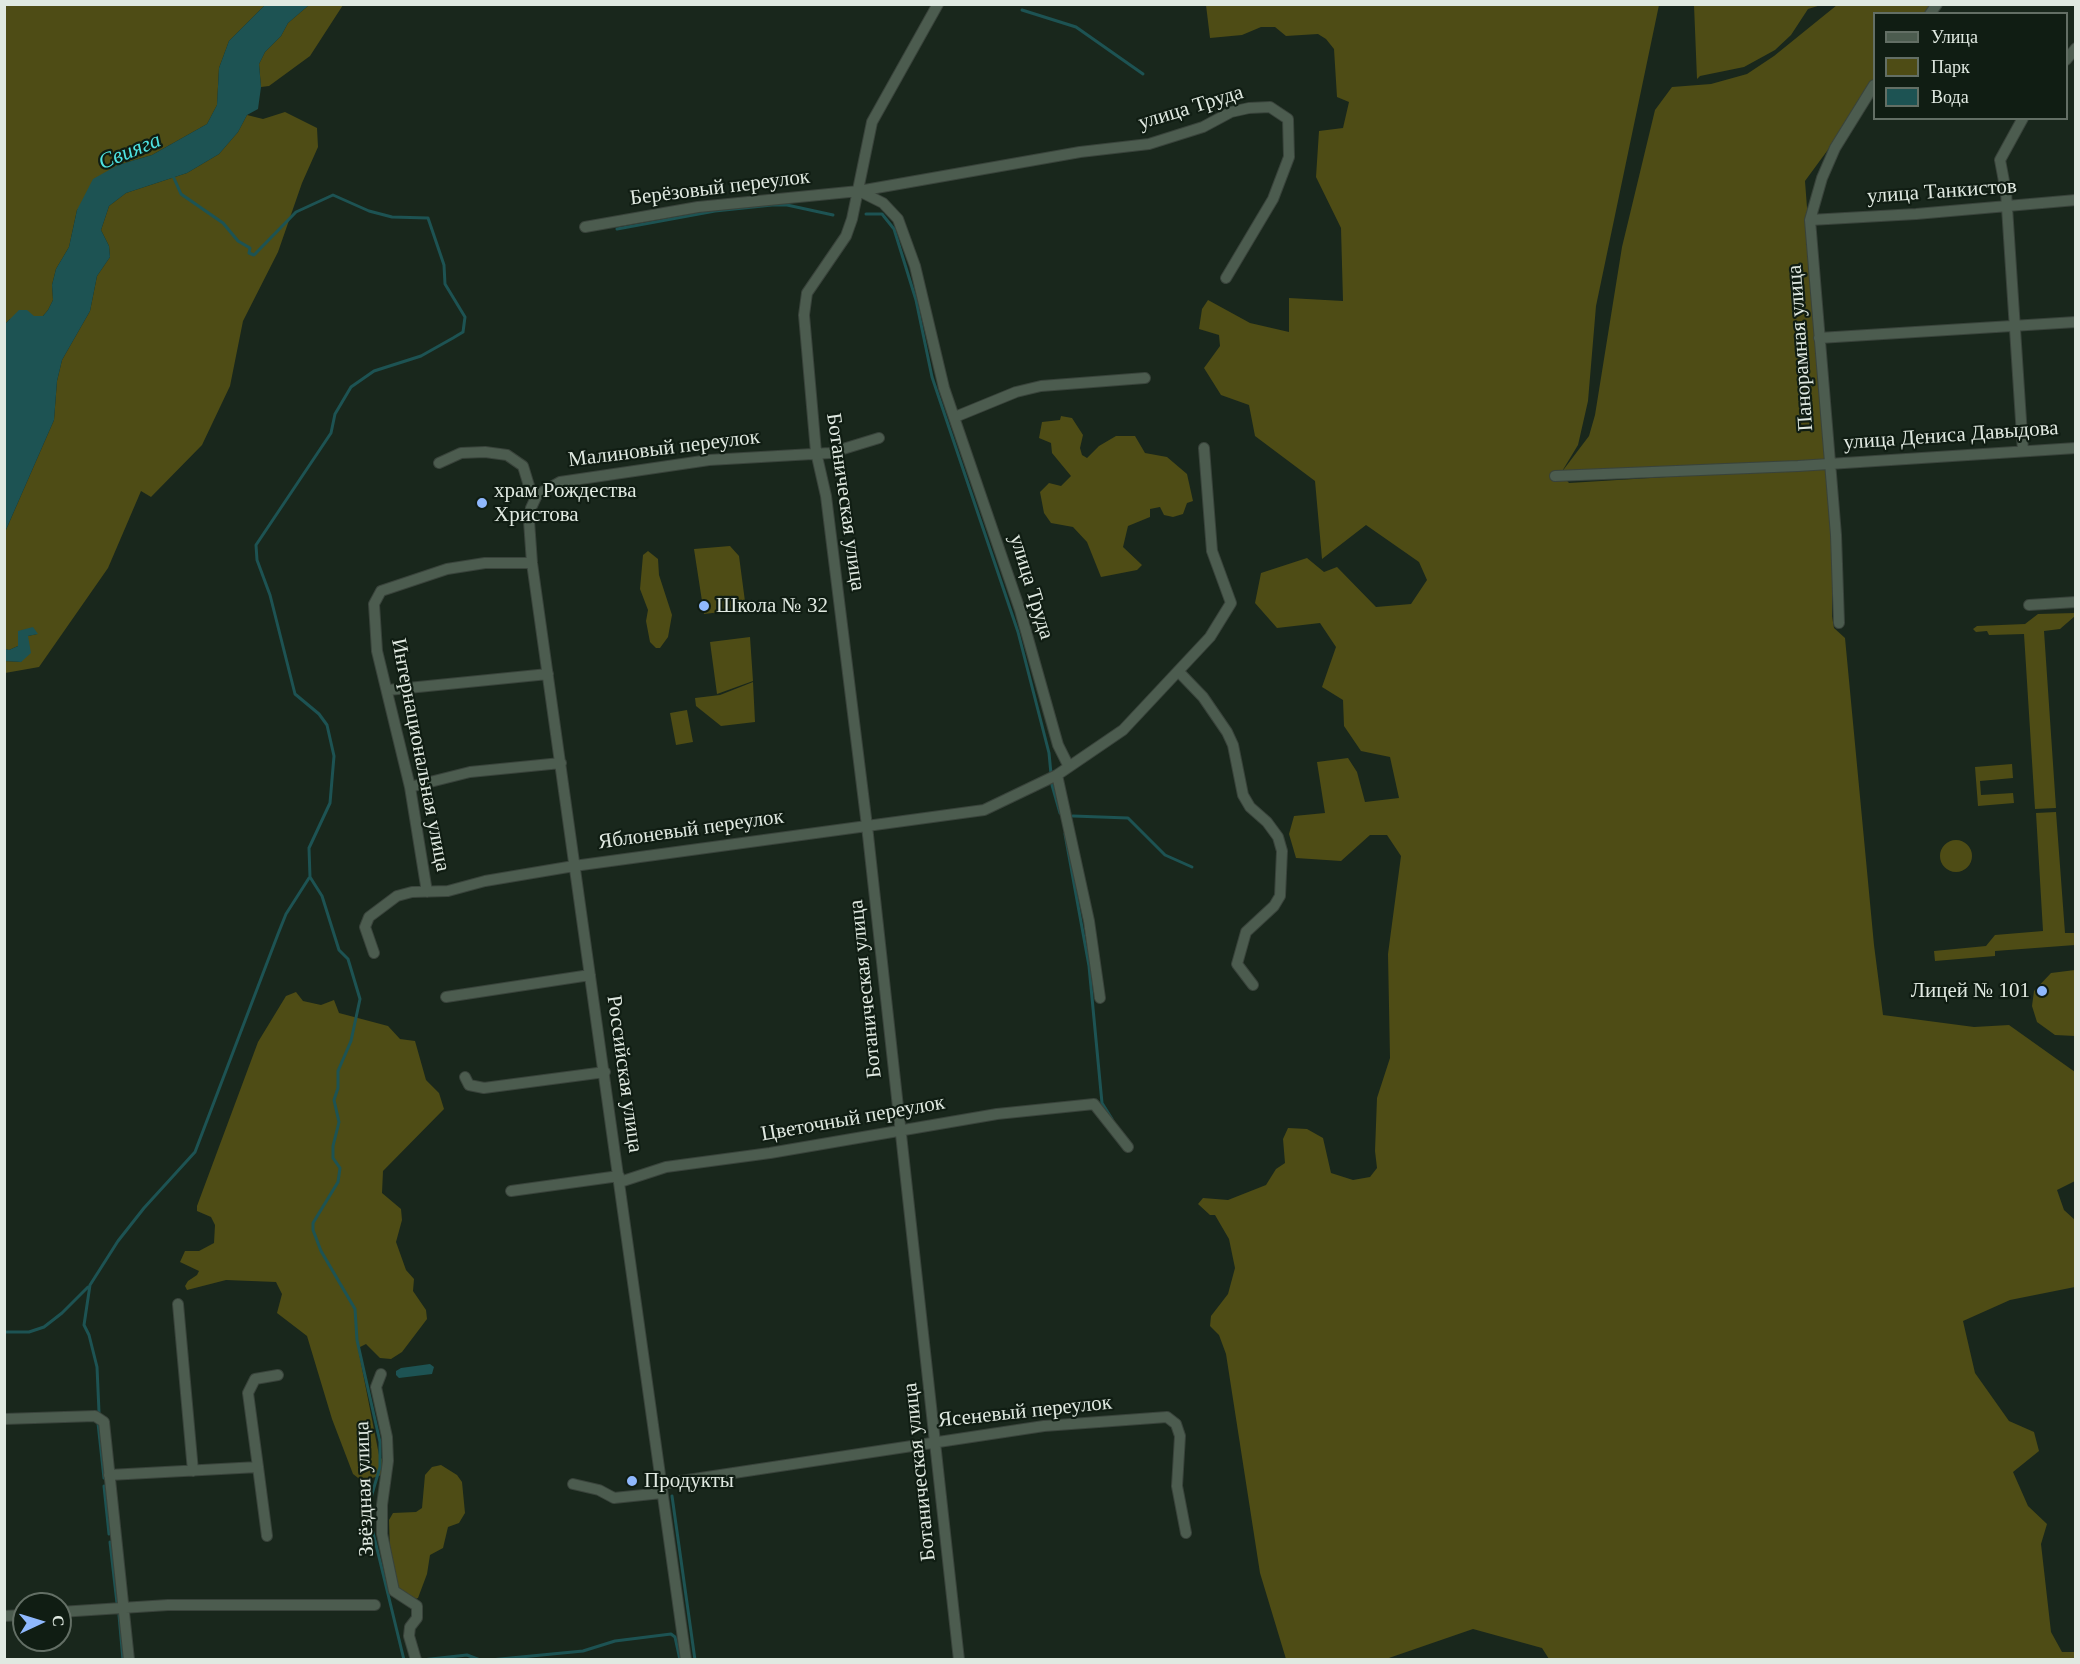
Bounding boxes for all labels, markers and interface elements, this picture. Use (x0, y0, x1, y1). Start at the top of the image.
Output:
legend (1873, 12, 2068, 120)
text: Улица (1931, 27, 1978, 47)
text: Парк (1931, 57, 1970, 77)
street label: улица Труда (1135, 80, 1247, 136)
text: Вода (1931, 87, 1969, 107)
water label: Свияга (95, 128, 165, 176)
street label: Берёзовый переулок (629, 164, 811, 212)
street label: улица Танкистов (1866, 174, 2018, 210)
street label: Панорамная улица (1783, 264, 1819, 432)
street label: Ботаническая улица (820, 412, 870, 592)
street label: улица Дениса Давыдова (1843, 416, 2059, 456)
street label: Малиновый переулок (567, 425, 761, 473)
place label: храм Рождества Христова (494, 478, 636, 528)
marker: храм Рождества Христова (475, 496, 489, 510)
street label: улица Труда (1003, 531, 1059, 643)
place label: Школа № 32 (716, 593, 828, 619)
marker: Школа № 32 (697, 599, 711, 613)
street label: Интернациональная улица (385, 636, 455, 874)
street label: Яблоневый переулок (597, 805, 785, 855)
street label: Ботаническая улица (844, 899, 888, 1079)
place label: Лицей № 101 (1911, 978, 2030, 1004)
marker: Лицей № 101 (2035, 984, 2049, 998)
street label: Российская улица (600, 994, 648, 1154)
street label: Цветочный переулок (759, 1090, 947, 1148)
street label: Ботаническая улица (898, 1382, 942, 1562)
street label: Ясеневый переулок (937, 1390, 1113, 1434)
street label: Звёздная улица (350, 1421, 380, 1557)
place label: Продукты (644, 1468, 734, 1494)
marker: Продукты (625, 1474, 639, 1488)
north arrow (12, 1592, 72, 1652)
text: С (50, 1614, 67, 1627)

